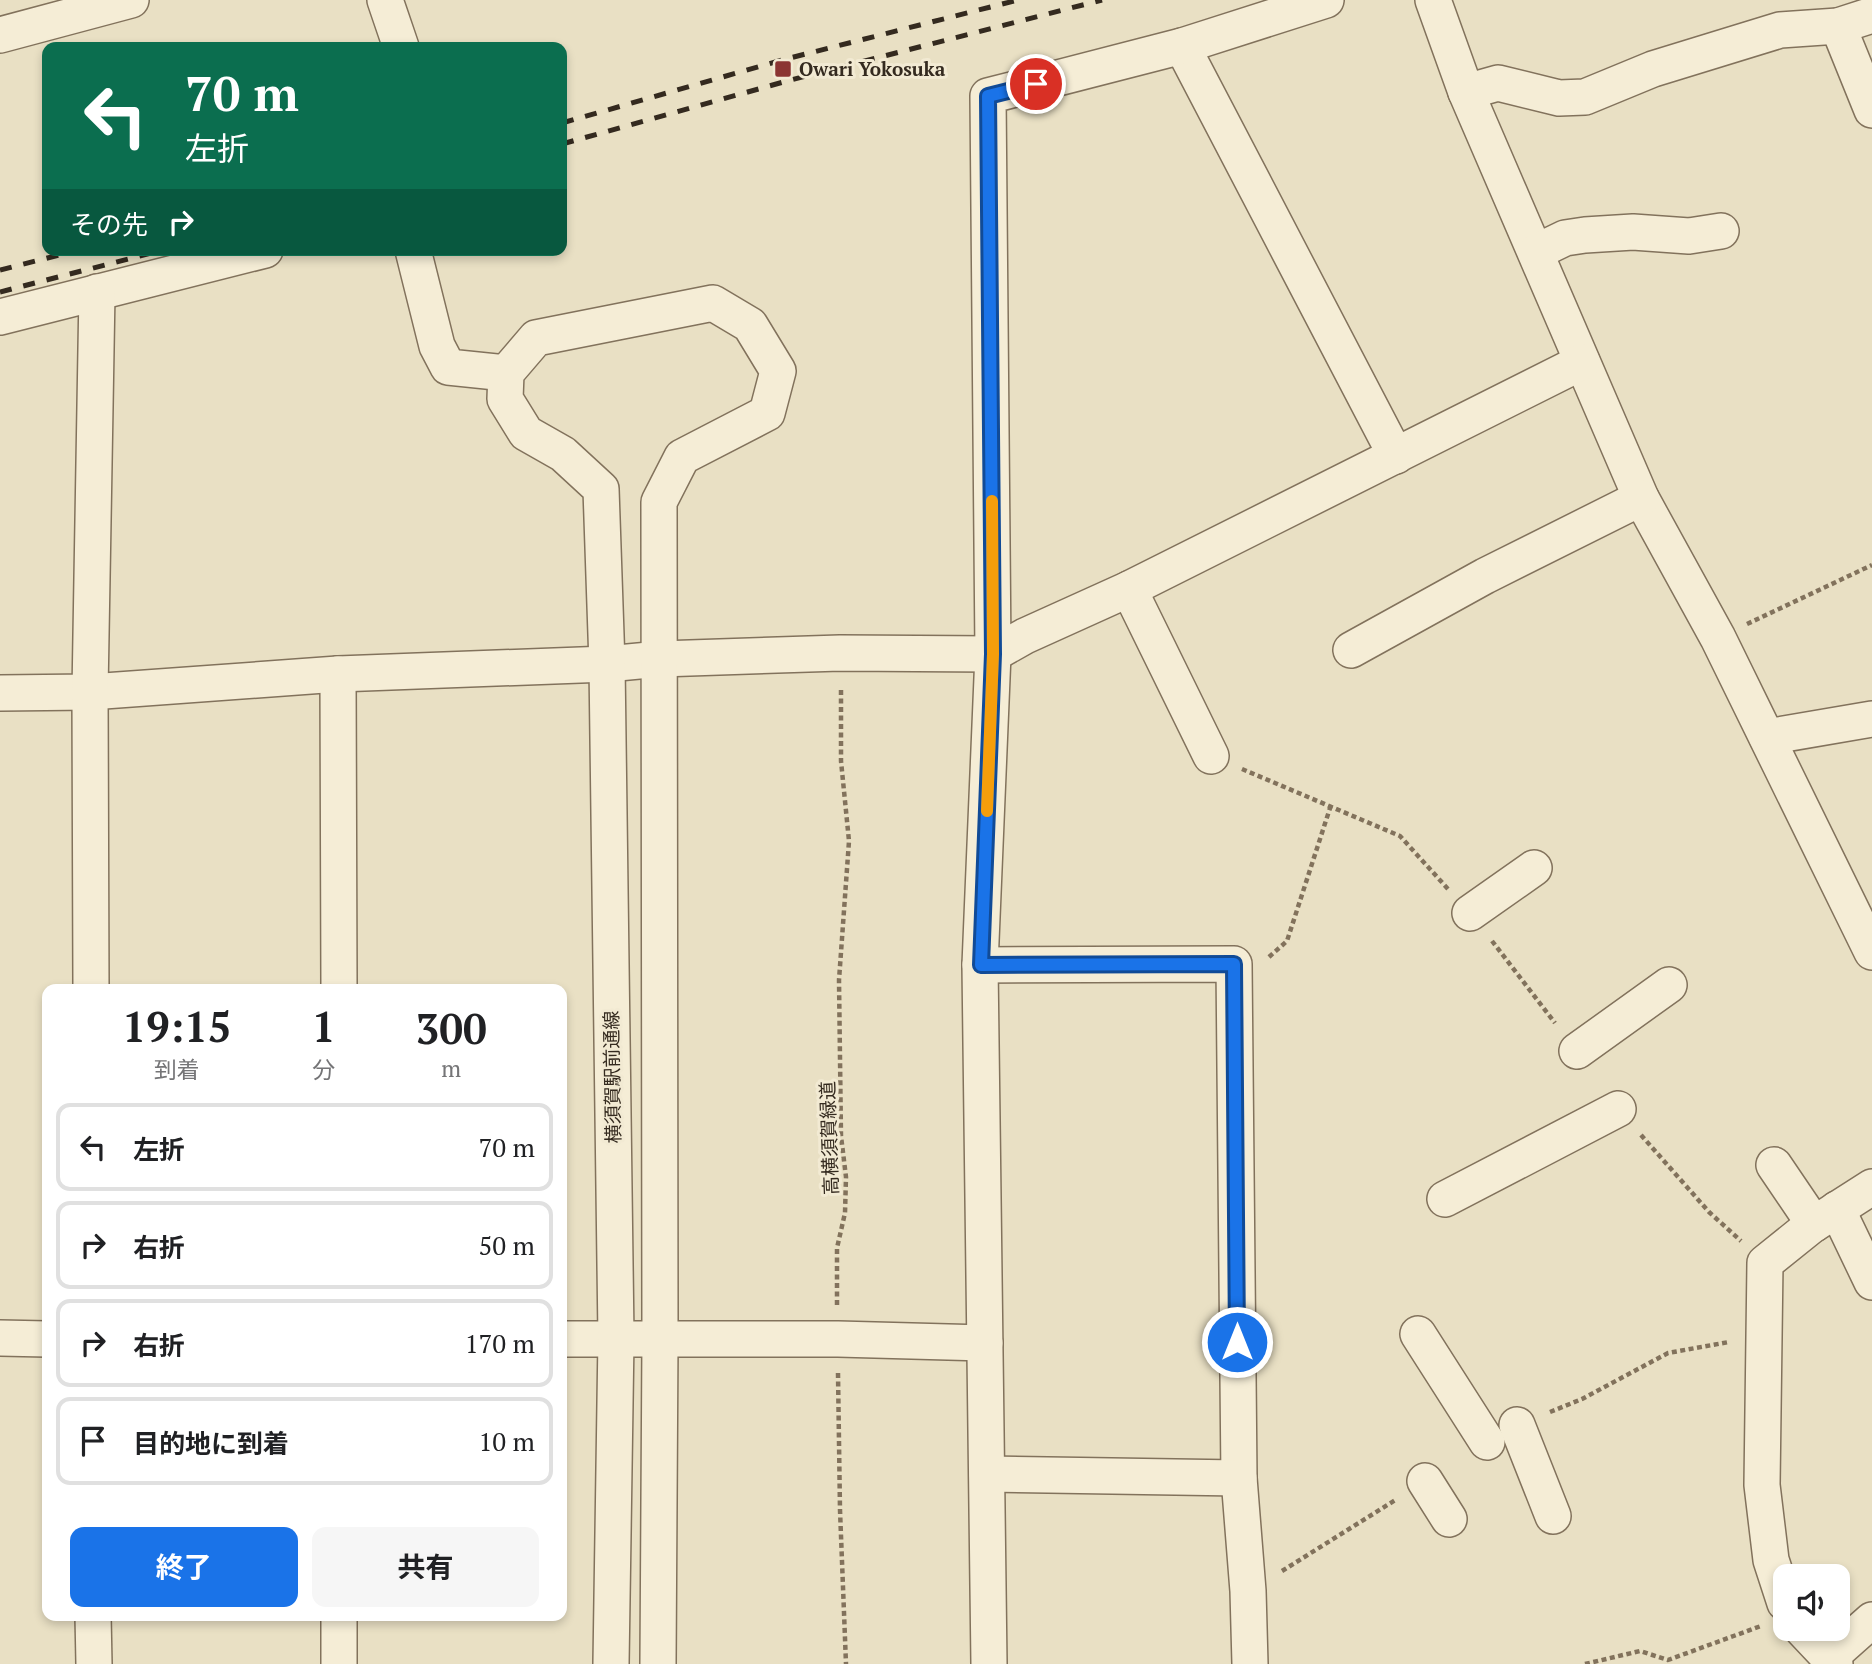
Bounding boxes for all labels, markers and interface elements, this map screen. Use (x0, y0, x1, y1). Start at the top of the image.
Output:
pin (1006, 54, 1066, 114)
place label: Owari Yokosuka (799, 56, 946, 81)
marker: Owari Yokosuka (773, 59, 793, 79)
text: 70 m (185, 60, 299, 125)
icon: arrive (1017, 65, 1055, 103)
icon: left (70, 70, 161, 161)
text: 左折 (185, 127, 249, 169)
icon: right (162, 203, 200, 241)
text: その先 (70, 207, 148, 241)
text: 19:15 (122, 998, 232, 1054)
text: 1 (312, 998, 335, 1054)
text: 300 (416, 1000, 487, 1056)
street label: 横須賀駅前通線 (598, 1010, 625, 1144)
text: m (441, 1053, 461, 1084)
text: 到着 (154, 1054, 200, 1085)
text: 分 (312, 1054, 335, 1085)
street label: 高横須賀緑道 (814, 1081, 843, 1195)
icon: left (74, 1128, 112, 1166)
text: 70 m (479, 1130, 535, 1164)
text: 左折 (133, 1132, 185, 1166)
icon: right (74, 1226, 112, 1264)
text: 50 m (479, 1228, 535, 1262)
text: 右折 (133, 1230, 185, 1264)
position arrow (1200, 1305, 1274, 1379)
icon: right (74, 1324, 112, 1362)
text: 170 m (465, 1326, 535, 1360)
text: 右折 (133, 1328, 185, 1362)
icon: arrive (74, 1422, 112, 1460)
text: 10 m (479, 1424, 535, 1458)
text: 目的地に到着 (133, 1426, 289, 1460)
button: 終了 (70, 1527, 298, 1607)
button: 共有 (312, 1527, 539, 1607)
map controls (1773, 1564, 1850, 1641)
button: sound (1773, 1564, 1850, 1641)

